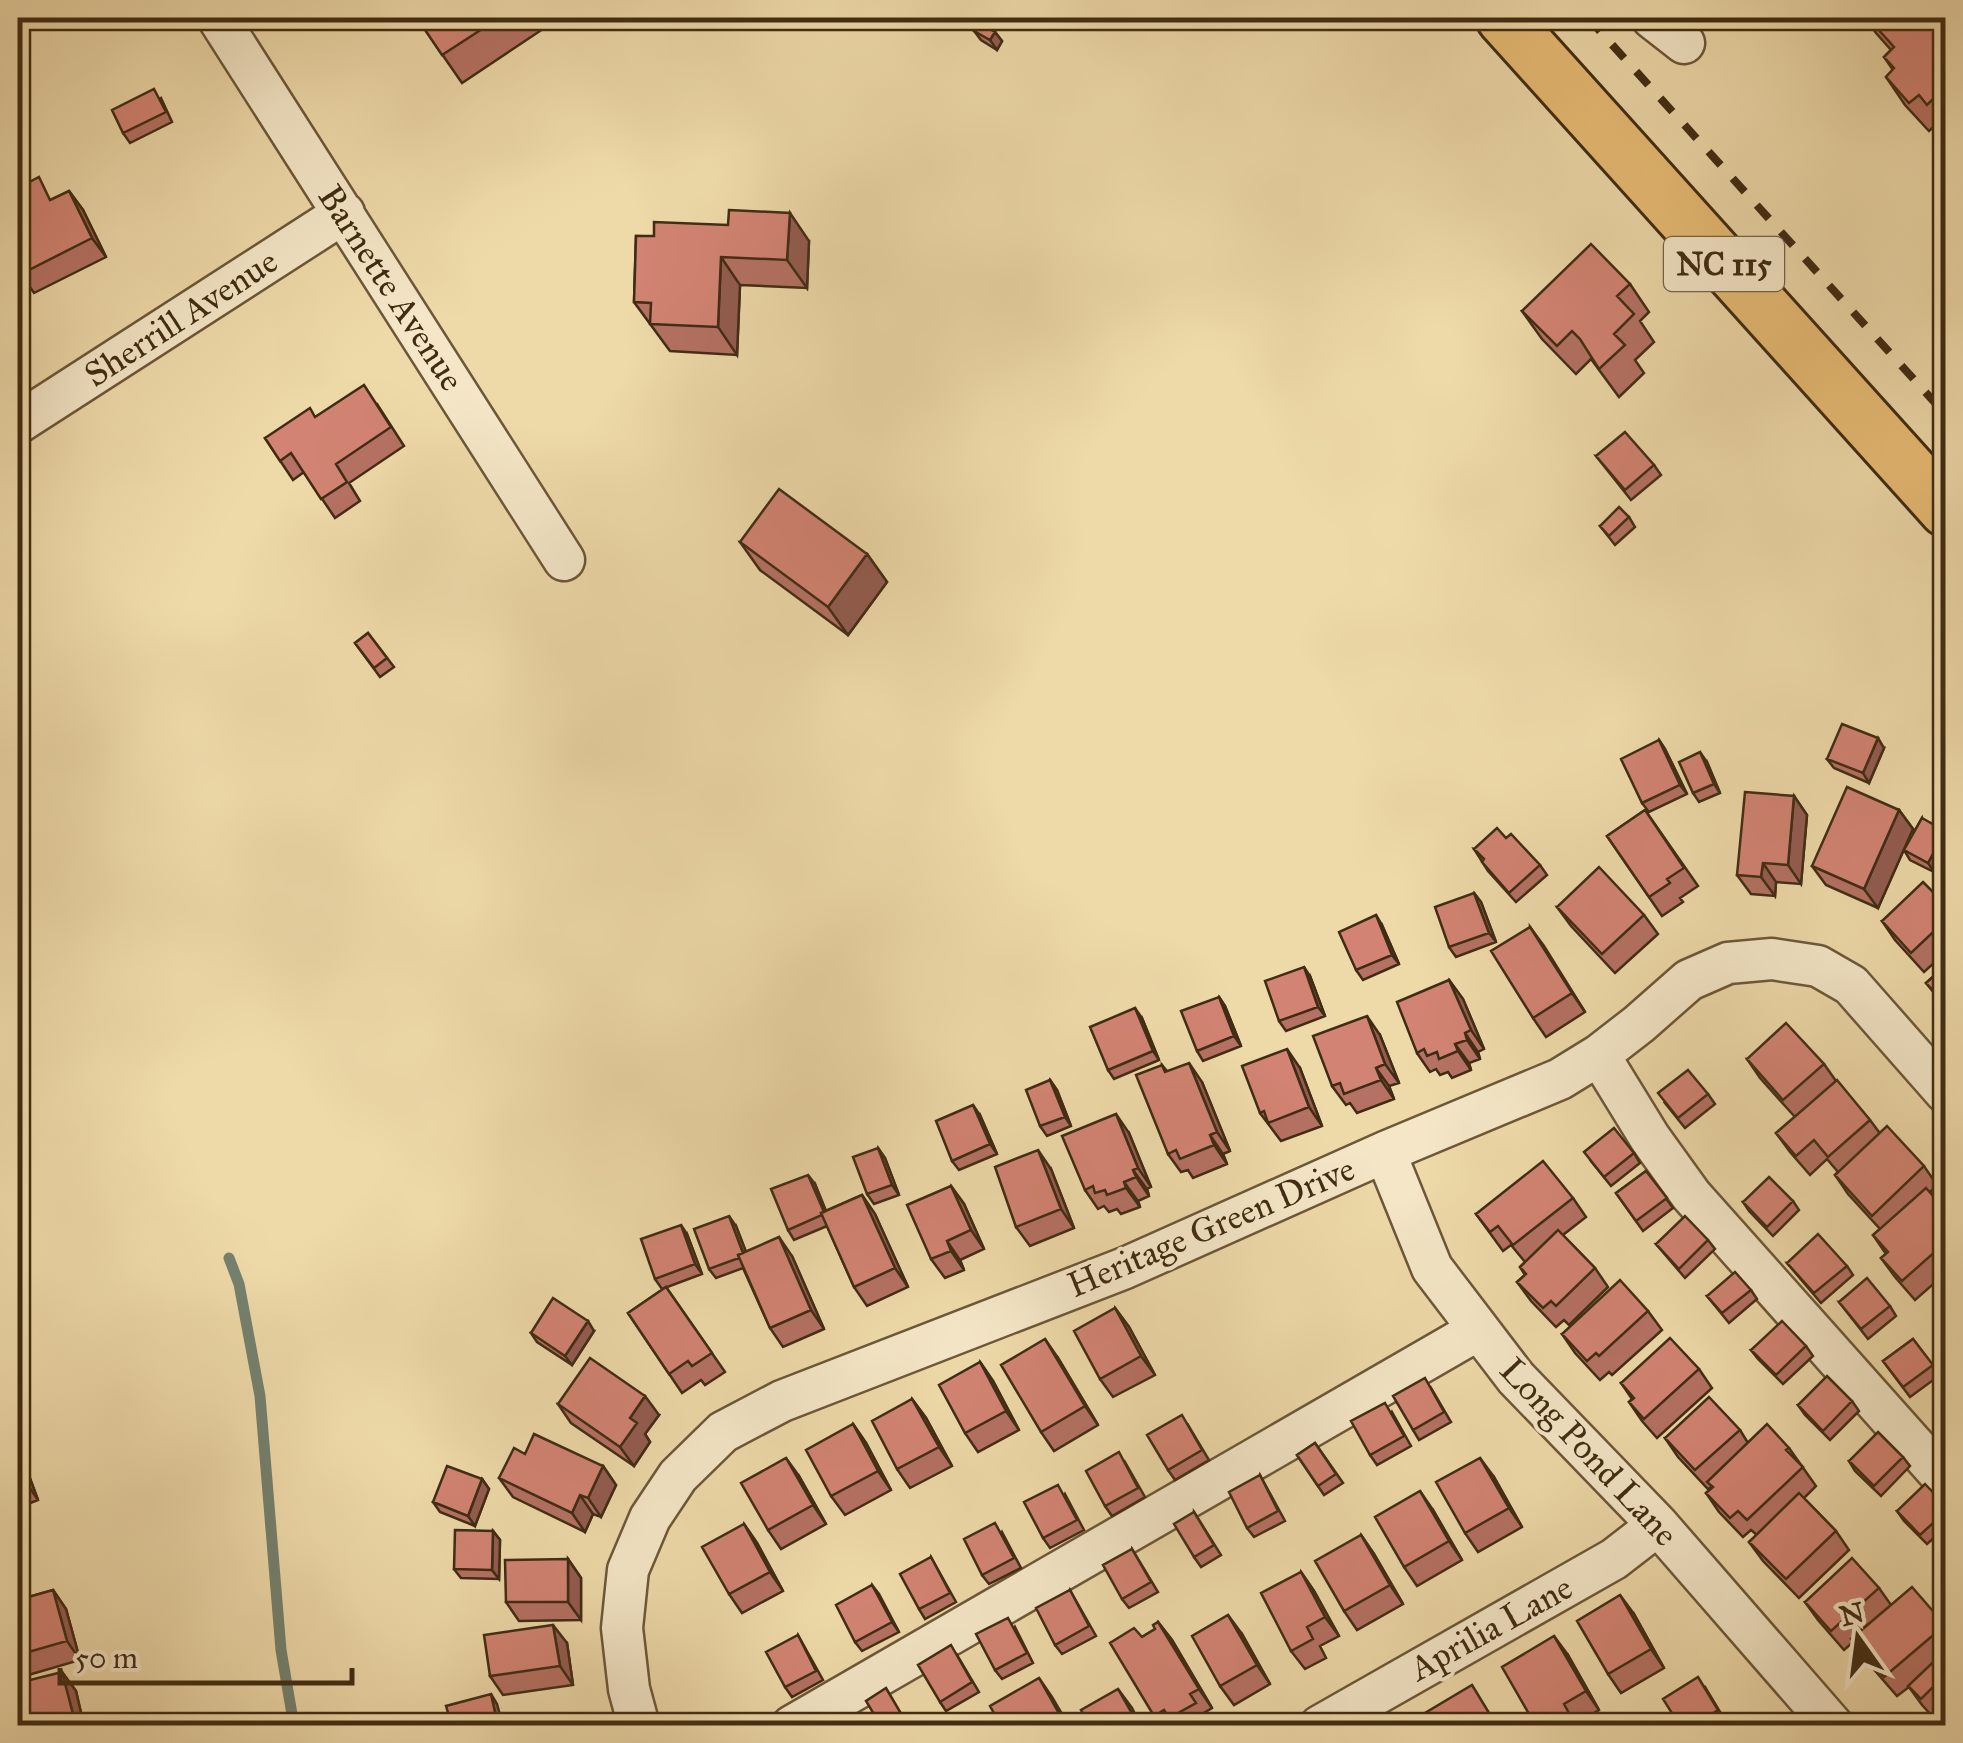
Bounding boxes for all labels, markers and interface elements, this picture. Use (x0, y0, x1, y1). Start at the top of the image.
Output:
street label: Barnette Avenue (309, 177, 473, 399)
road number: NC 115 (1664, 237, 1784, 291)
street label: Sherrill Avenue (76, 240, 286, 396)
street label: Heritage Green Drive (1061, 1147, 1361, 1307)
street label: Long Pond Lane (1491, 1349, 1687, 1555)
street label: Aprilia Lane (1400, 1566, 1580, 1691)
north arrow (1808, 1588, 1908, 1688)
text: N (1836, 1594, 1868, 1634)
scale bar (60, 1623, 352, 1685)
text: 50 m (75, 1640, 138, 1676)

